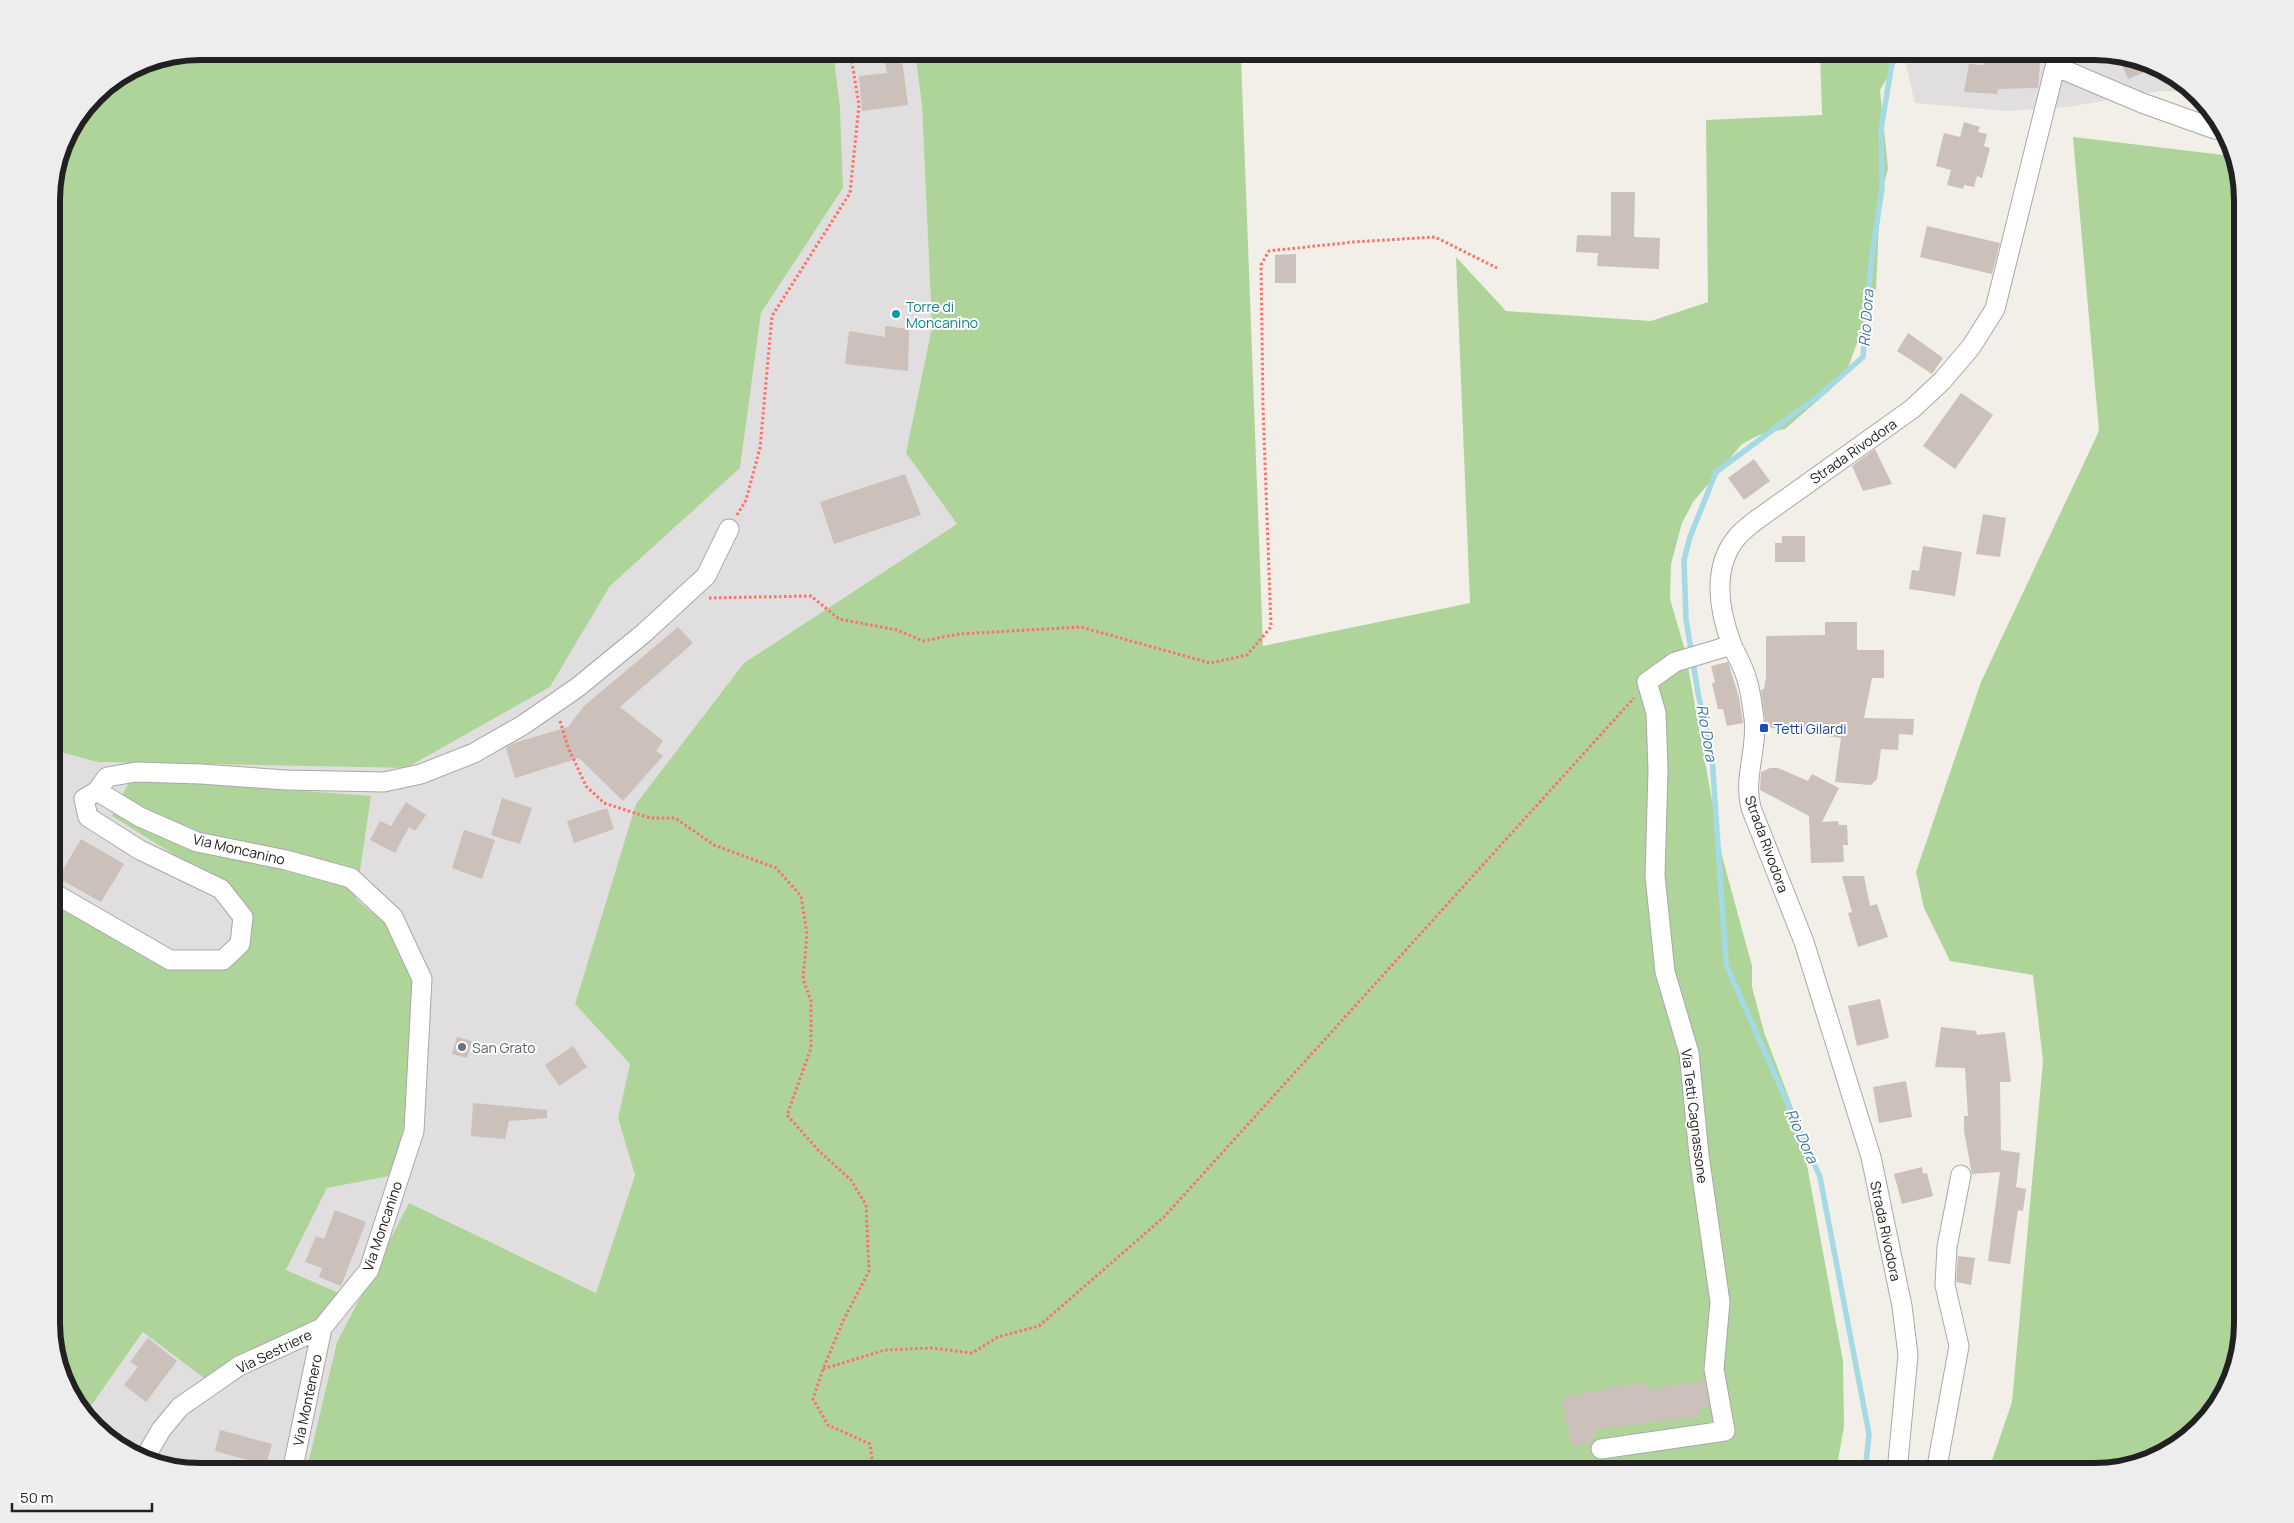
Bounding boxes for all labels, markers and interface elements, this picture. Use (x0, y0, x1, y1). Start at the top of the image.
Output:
water label: Rio Dora (1854, 288, 1879, 347)
place label: Torre di Moncanino (906, 297, 978, 332)
marker: Torre di Moncanino (890, 308, 902, 320)
street label: Strada Rivodora (1806, 414, 1900, 488)
water label: Rio Dora (1692, 703, 1722, 764)
place label: Tetti Gilardi (1774, 719, 1847, 738)
marker: Tetti Gilardi (1758, 722, 1770, 734)
street label: Strada Rivodora (1741, 793, 1793, 895)
street label: Via Moncanino (191, 829, 287, 869)
place label: San Grato (472, 1038, 536, 1057)
marker: San Grato (456, 1041, 468, 1053)
street label: Via Tetti Cagnassone (1677, 1048, 1713, 1184)
water label: Rio Dora (1781, 1106, 1823, 1167)
street label: Via Moncanino (358, 1178, 406, 1274)
street label: Strada Rivodora (1866, 1179, 1906, 1283)
street label: Via Sestriere (233, 1325, 315, 1377)
street label: Via Montenero (288, 1352, 326, 1448)
scale bar (12, 1480, 152, 1512)
text: 50 m (20, 1487, 54, 1508)

